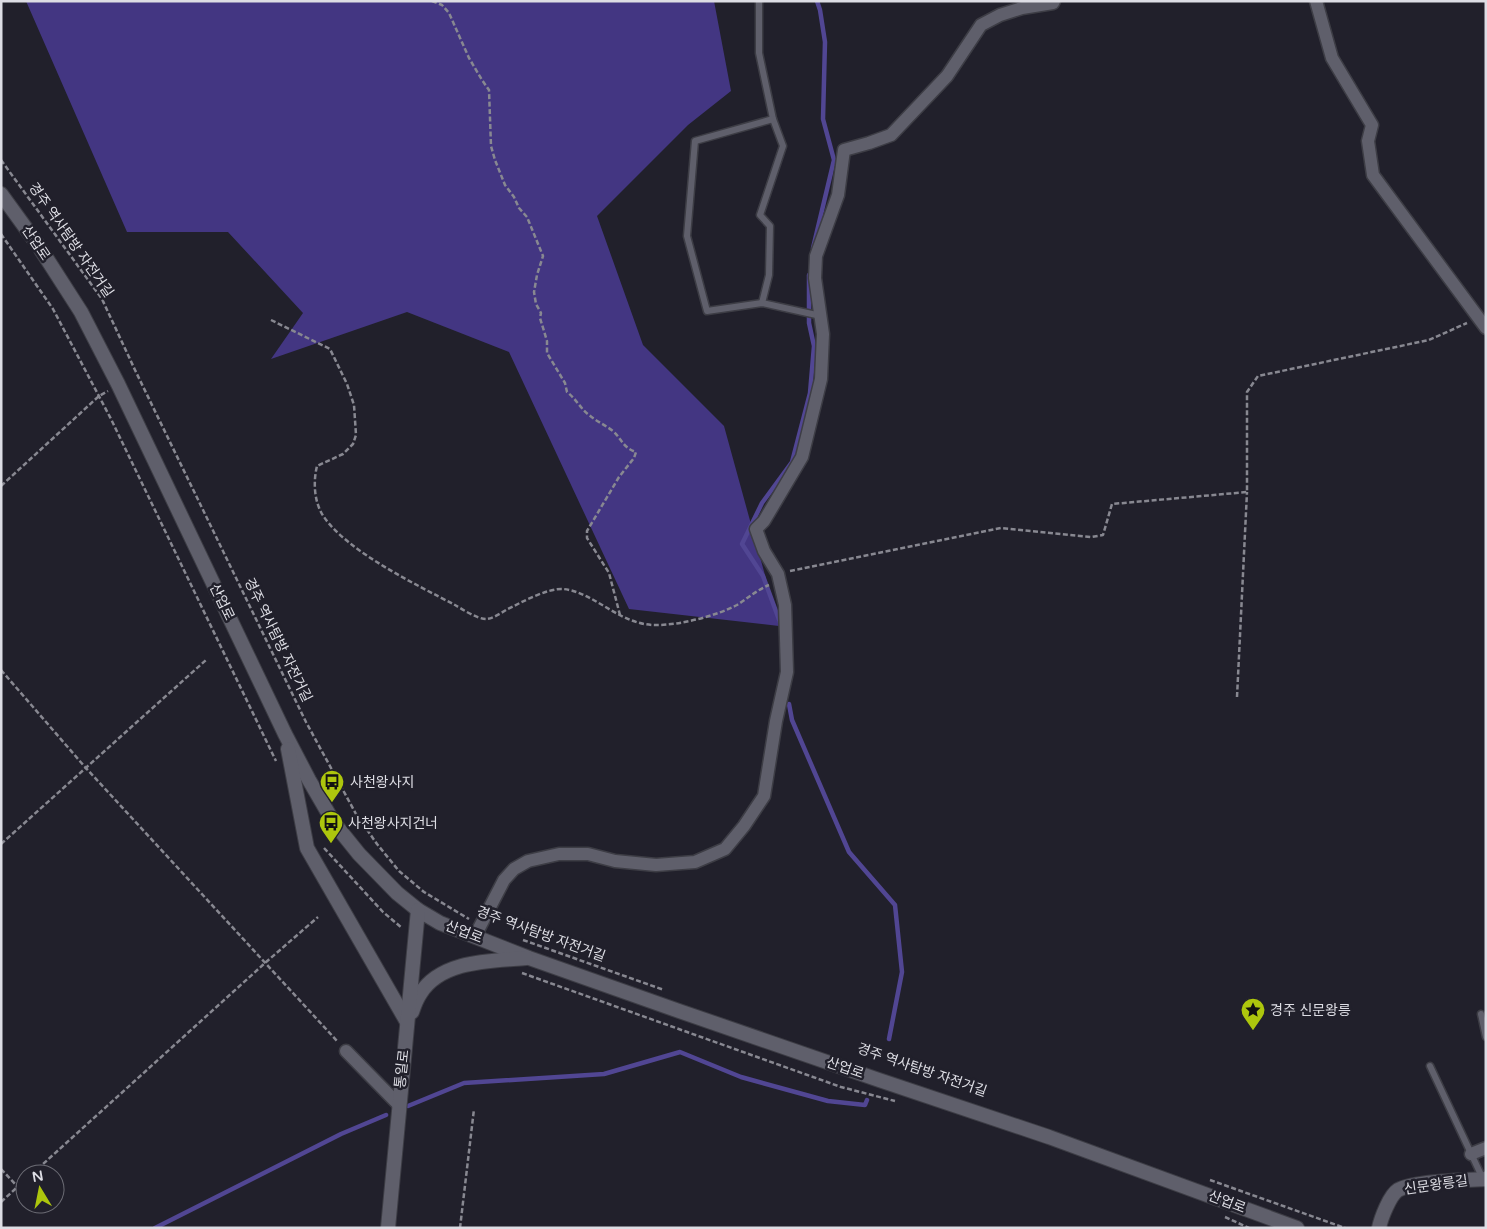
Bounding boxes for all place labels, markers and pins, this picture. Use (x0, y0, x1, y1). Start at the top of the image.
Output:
bus stop icon: 사천왕사지 (319, 769, 345, 803)
place label: 사천왕사지 (350, 774, 414, 791)
bus stop icon: 사천왕사지건너 (318, 810, 344, 844)
place label: 사천왕사지건너 (348, 815, 438, 832)
place icon: 경주 신문왕릉 (1240, 997, 1266, 1031)
place label: 경주 신문왕릉 (1270, 1002, 1351, 1019)

